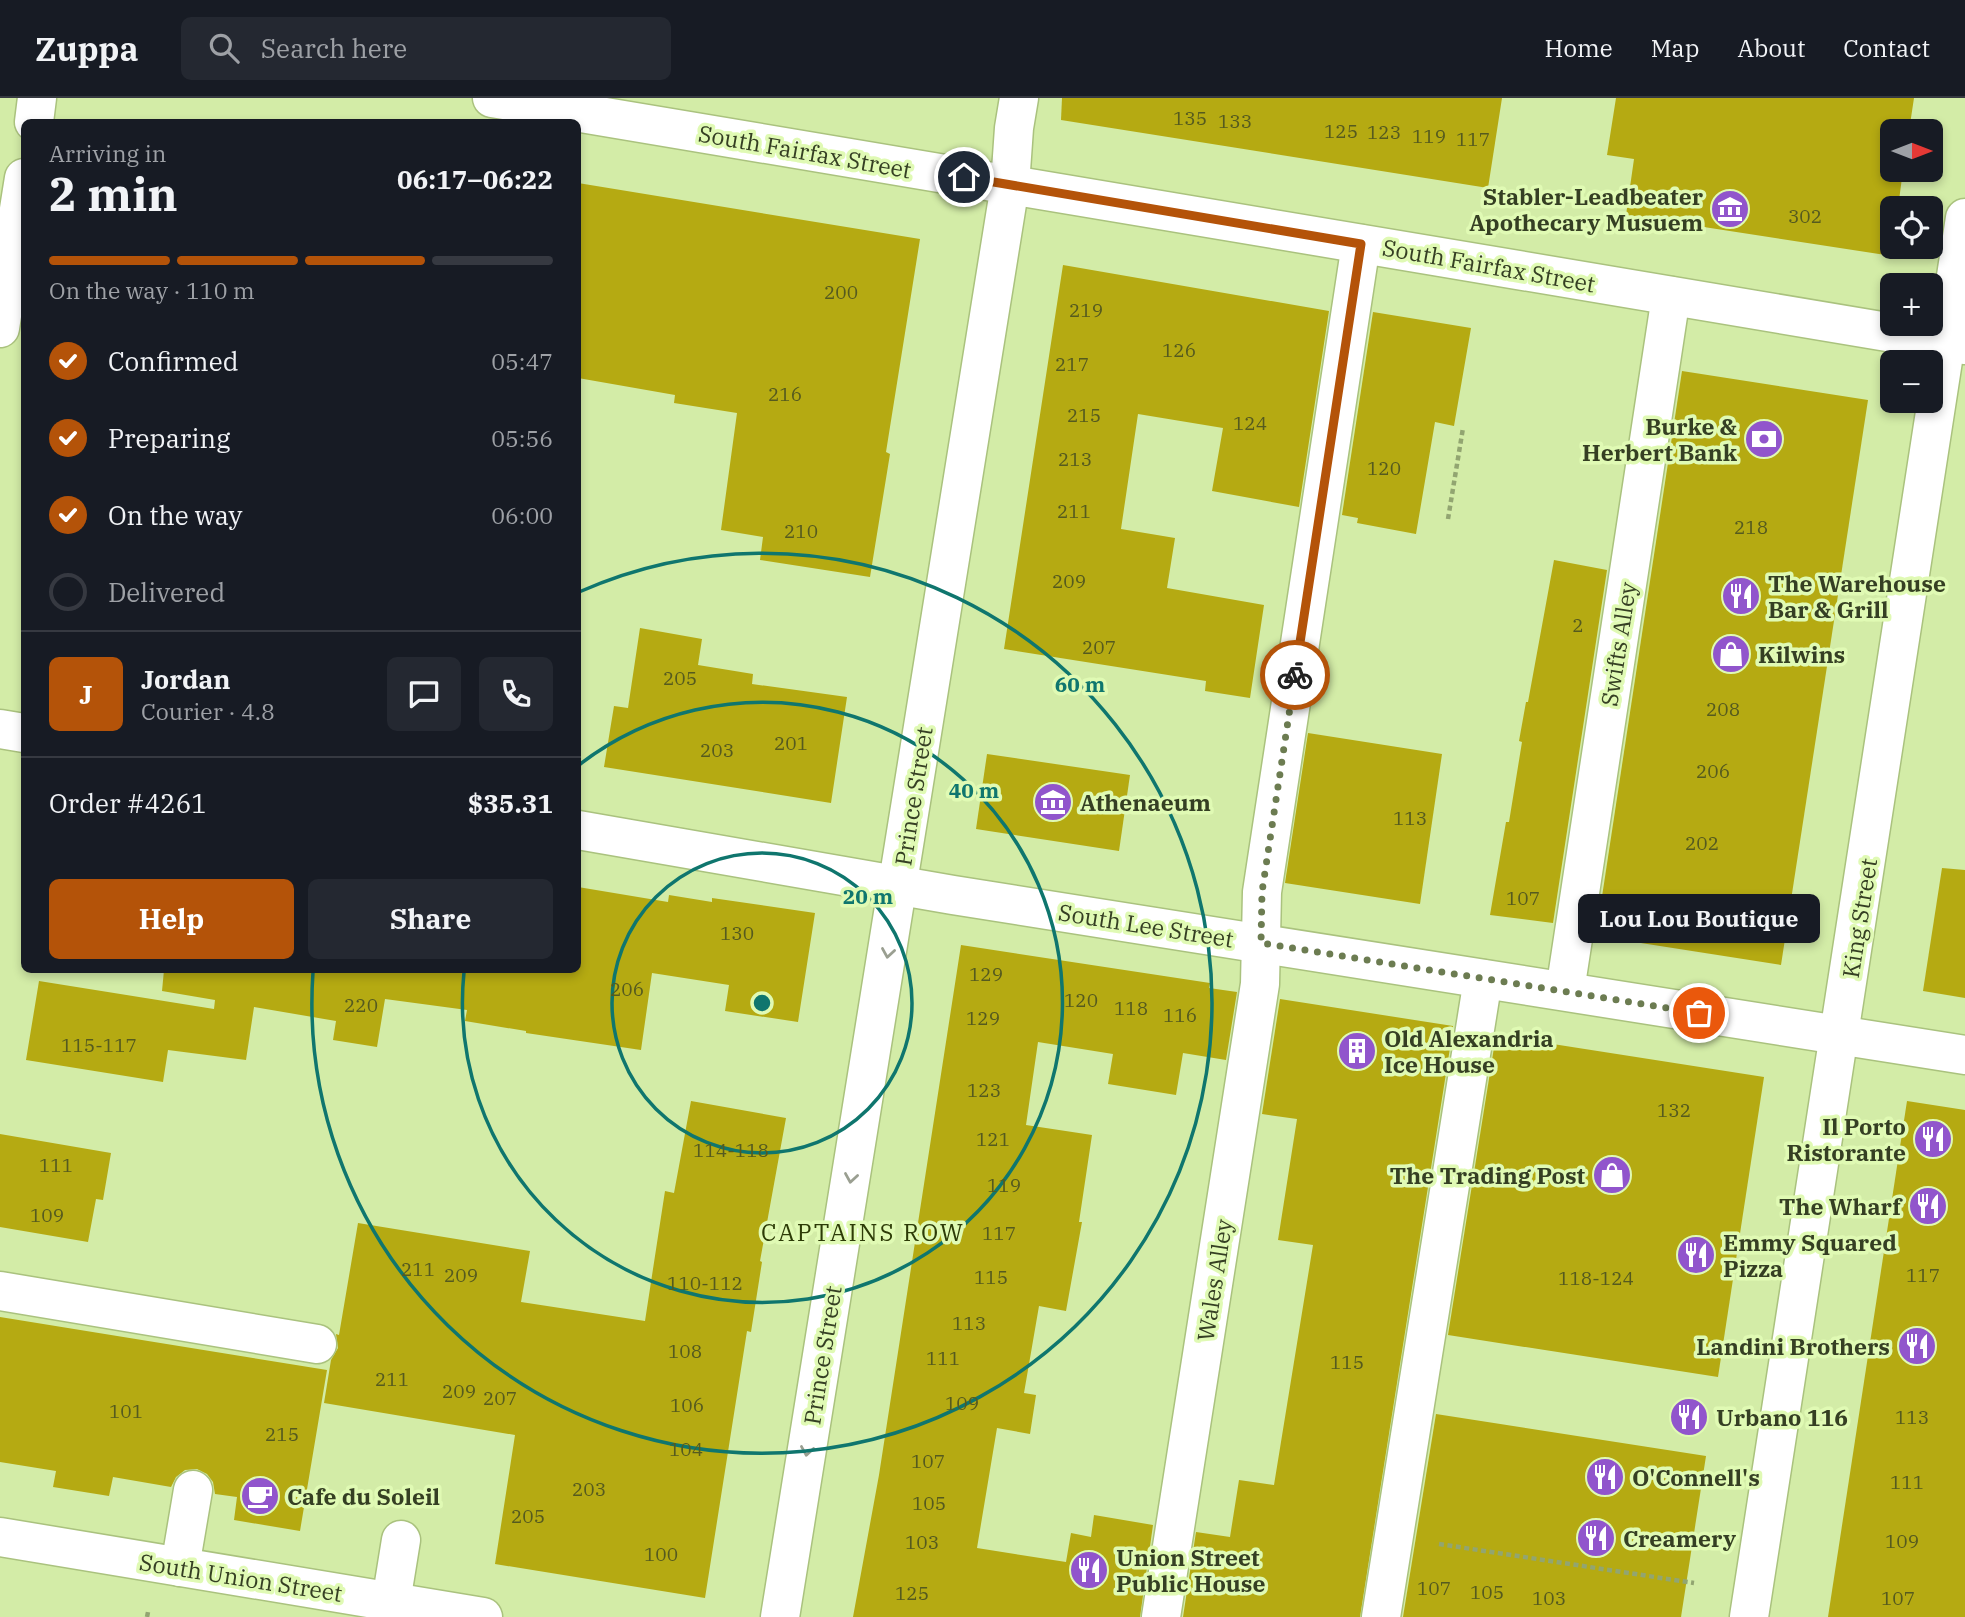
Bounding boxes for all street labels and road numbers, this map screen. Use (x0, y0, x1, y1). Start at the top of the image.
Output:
street label: South Fairfax Street (696, 118, 914, 184)
street label: South Fairfax Street (1380, 232, 1598, 298)
street label: Swifts Alley (1593, 579, 1643, 708)
street label: Prince Street (887, 724, 939, 868)
street label: King Street (1835, 856, 1883, 980)
street label: South Lee Street (1056, 896, 1236, 954)
street label: Wales Alley (1190, 1216, 1239, 1343)
street label: Prince Street (796, 1283, 848, 1427)
street label: South Union Street (137, 1546, 345, 1608)

